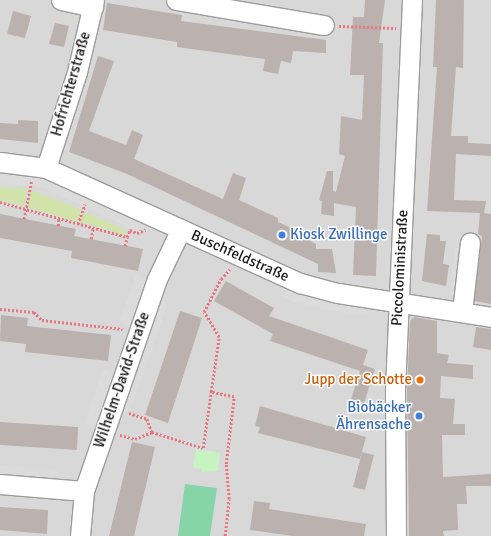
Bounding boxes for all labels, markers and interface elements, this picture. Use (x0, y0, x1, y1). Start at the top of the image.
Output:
street label: Hofrichterstraße (47, 30, 95, 138)
street label: Piccoloministraße (388, 209, 412, 327)
street label: Buschfeldstraße (188, 226, 292, 286)
place label: Kiosk Zwillinge (290, 226, 387, 244)
marker: Kiosk Zwillinge (277, 230, 287, 240)
street label: Wilhelm-David-Straße (90, 310, 154, 450)
place label: Jupp der Schotte (304, 371, 412, 389)
marker: Jupp der Schotte (415, 375, 425, 385)
place label: Biobäcker Ährensache (336, 398, 411, 433)
marker: Biobäcker Ährensache (414, 411, 424, 421)

